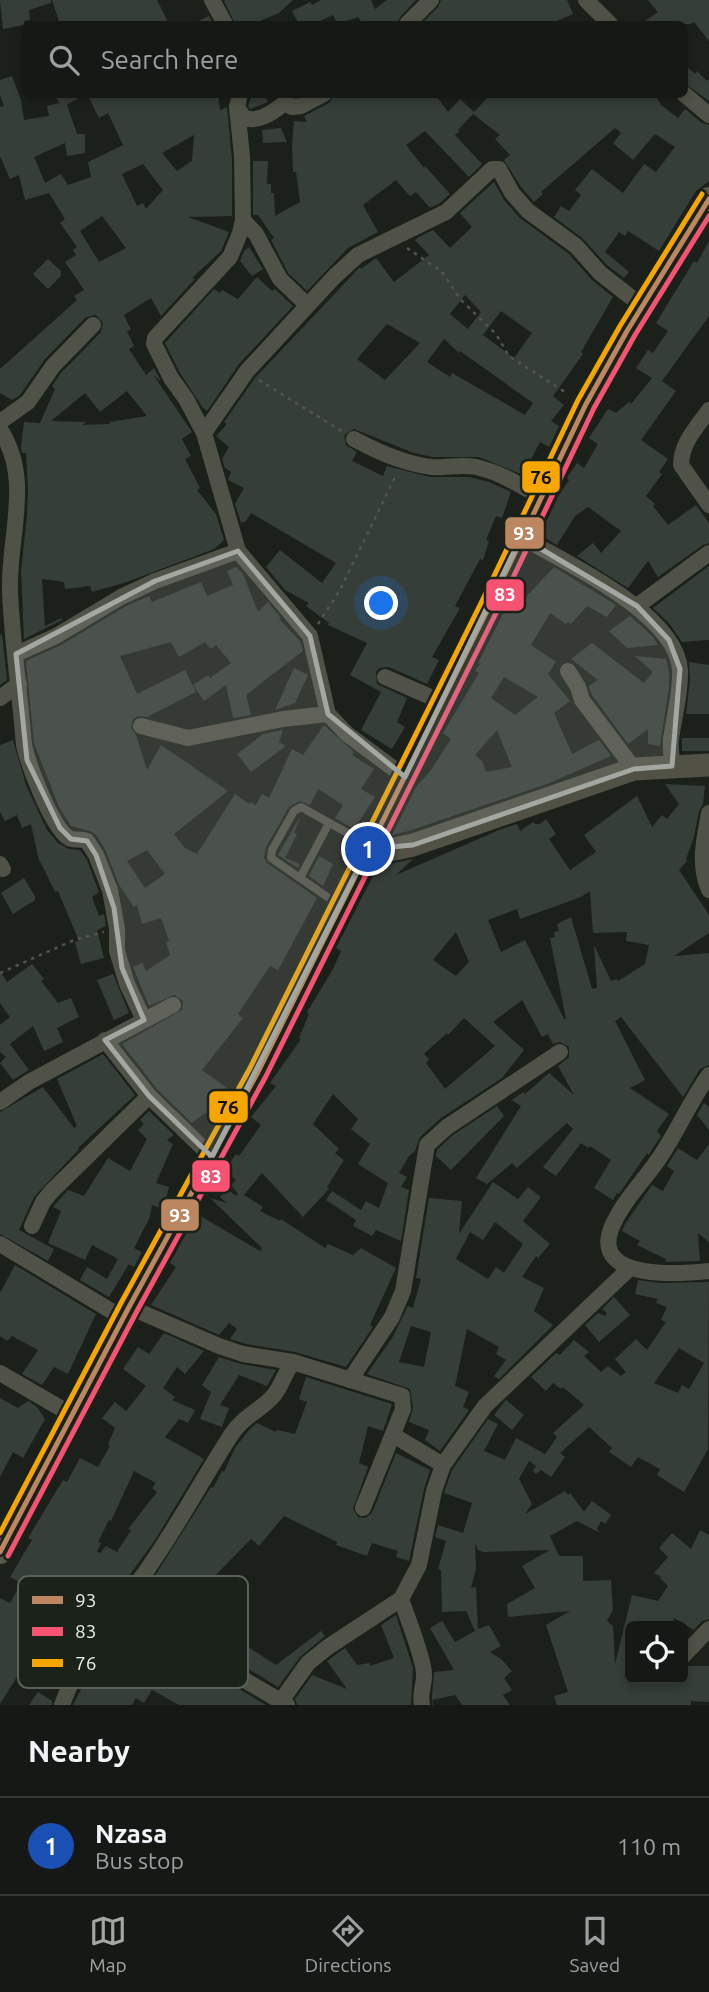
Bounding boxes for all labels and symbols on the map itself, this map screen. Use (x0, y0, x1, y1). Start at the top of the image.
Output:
line badge: 76 (521, 460, 561, 494)
text: 76 (530, 466, 552, 488)
line badge: 93 (504, 516, 545, 550)
text: 93 (513, 522, 535, 544)
line badge: 83 (485, 578, 525, 612)
text: 83 (494, 583, 516, 605)
your location (364, 586, 398, 620)
pin: 1 (345, 823, 391, 875)
line badge: 76 (208, 1090, 249, 1124)
text: 76 (217, 1096, 239, 1118)
line badge: 83 (191, 1159, 231, 1193)
text: 83 (200, 1165, 222, 1187)
line badge: 93 (160, 1198, 200, 1232)
text: 93 (169, 1204, 191, 1226)
legend (18, 1576, 248, 1688)
text: 93 (75, 1589, 96, 1611)
text: 83 (75, 1620, 96, 1642)
text: 76 (75, 1652, 96, 1674)

